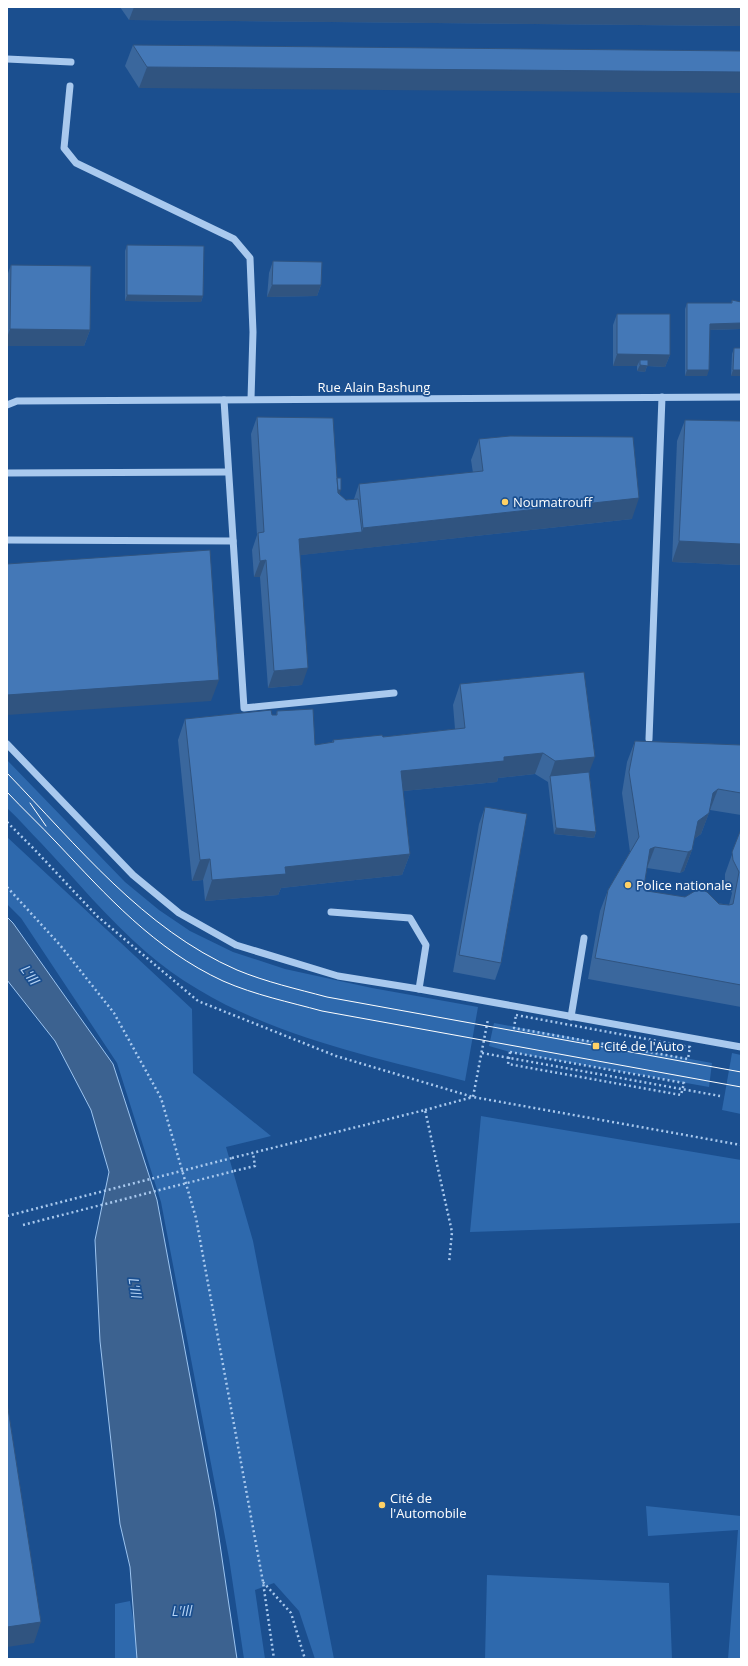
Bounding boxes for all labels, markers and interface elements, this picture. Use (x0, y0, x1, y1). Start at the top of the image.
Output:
street label: Rue Alain Bashung (318, 378, 430, 396)
place label: Noumatrouff (513, 493, 594, 511)
marker: Noumatrouff (500, 497, 510, 507)
place label: Police nationale (636, 876, 732, 894)
marker: Police nationale (623, 880, 633, 890)
water label: L'Ill (17, 961, 44, 989)
place label: Cité de l'Auto (604, 1037, 684, 1055)
marker: Cité de l'Auto (591, 1041, 601, 1051)
water label: L'Ill (125, 1276, 146, 1300)
place label: Cité de l'Automobile (390, 1489, 466, 1522)
marker: Cité de l'Automobile (377, 1500, 387, 1510)
water label: L'Ill (172, 1601, 193, 1620)

